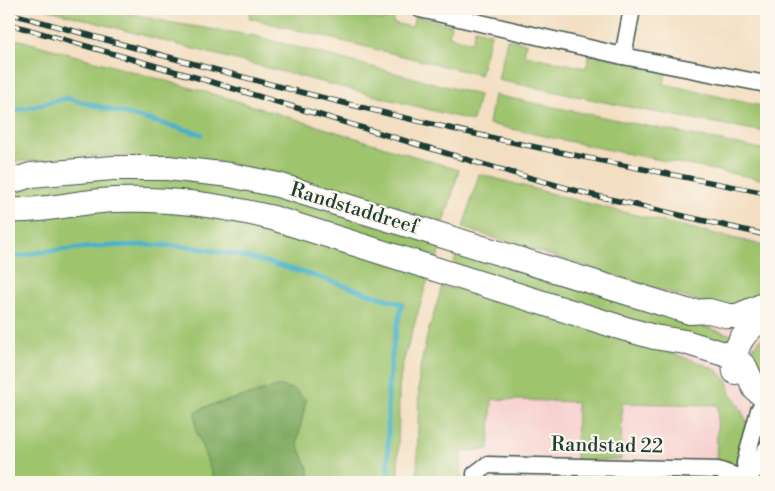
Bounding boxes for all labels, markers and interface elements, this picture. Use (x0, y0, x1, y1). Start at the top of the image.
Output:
street label: Randstaddreef (287, 178, 422, 241)
street label: Randstad 22 (551, 433, 663, 459)

